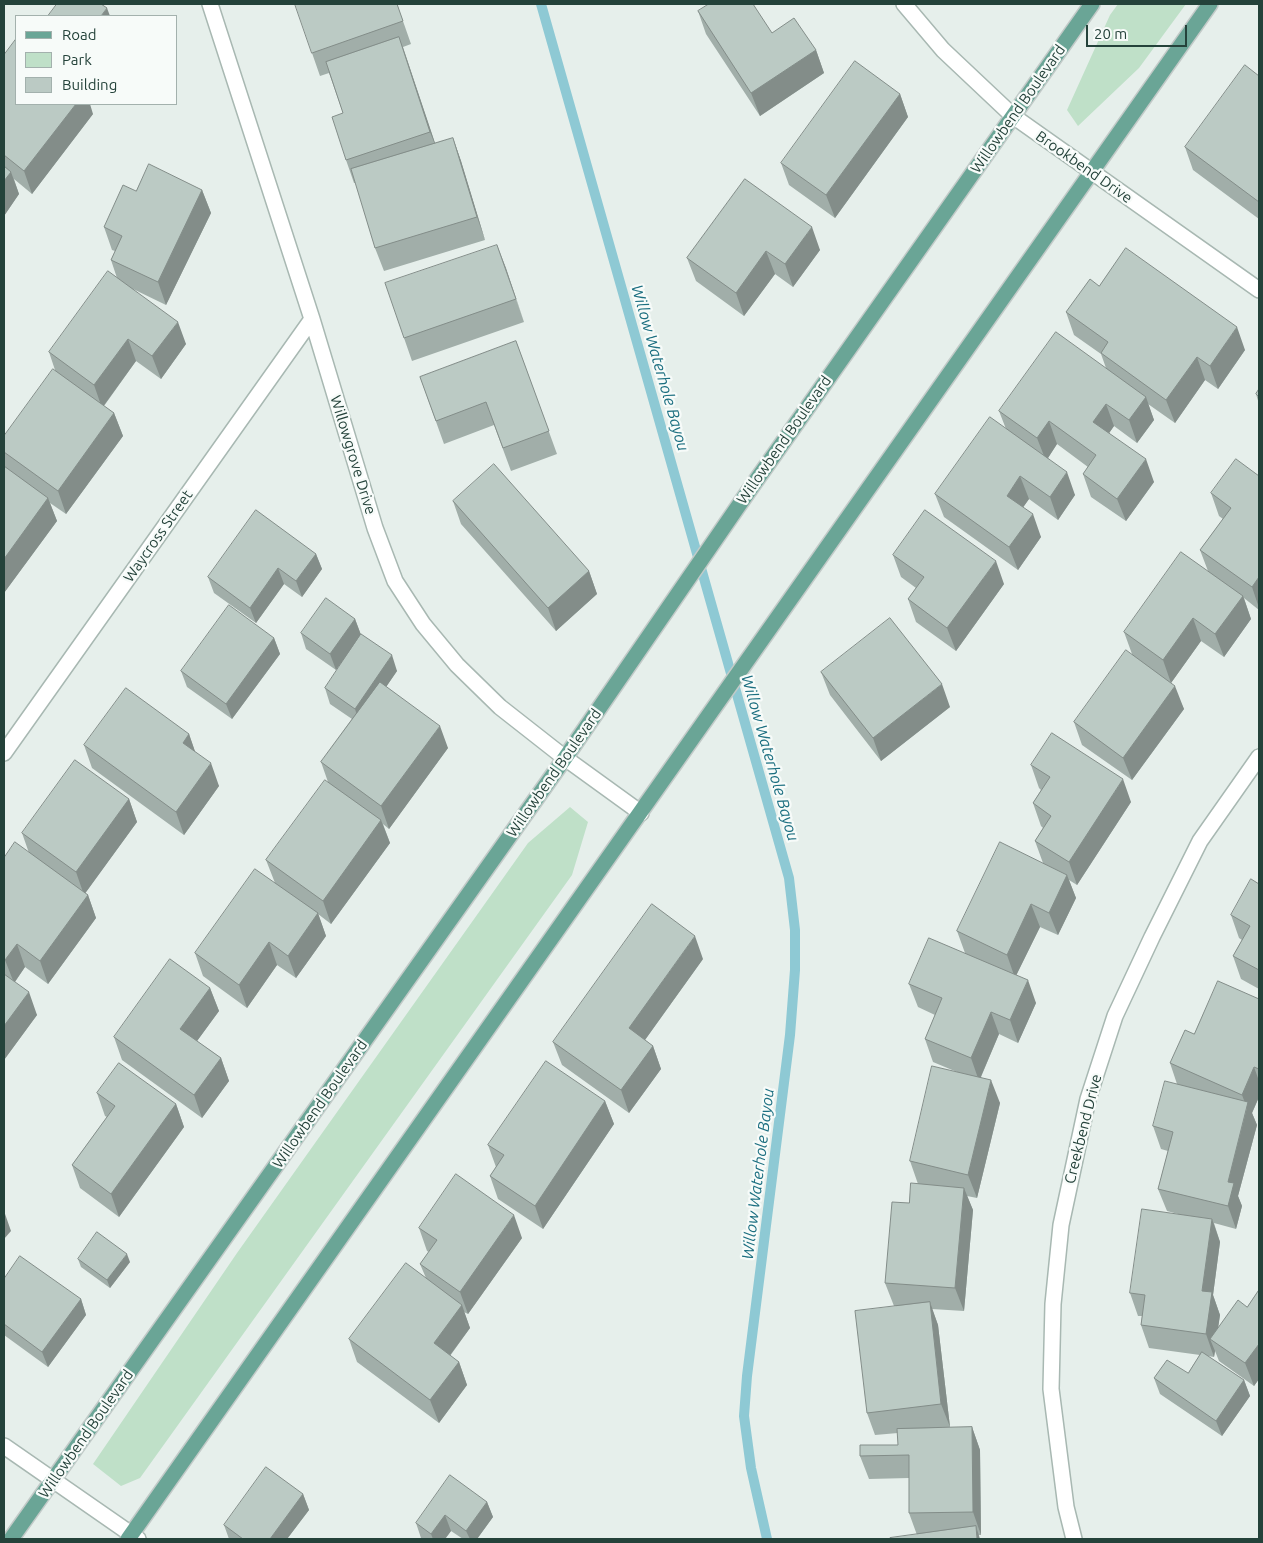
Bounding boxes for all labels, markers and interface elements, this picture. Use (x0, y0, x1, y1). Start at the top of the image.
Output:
legend (15, 15, 178, 105)
scale bar (1088, 15, 1189, 47)
text: 20 m (1094, 25, 1127, 42)
text: Road (62, 26, 97, 43)
street label: Willowbend Boulevard (967, 41, 1069, 177)
text: Park (62, 51, 92, 68)
text: Building (62, 76, 117, 93)
street label: Brookbend Drive (1032, 127, 1136, 207)
water label: Willow Waterhole Bayou (627, 283, 693, 453)
street label: Willowbend Boulevard (733, 372, 835, 508)
street label: Willowgrove Drive (326, 393, 380, 517)
street label: Waycross Street (120, 487, 196, 585)
water label: Willow Waterhole Bayou (737, 673, 803, 843)
street label: Willowbend Boulevard (503, 705, 605, 841)
street label: Willowbend Boulevard (269, 1036, 371, 1172)
street label: Creekbend Drive (1061, 1072, 1105, 1186)
water label: Willow Waterhole Bayou (738, 1087, 778, 1261)
street label: Willowbend Boulevard (35, 1366, 137, 1502)

